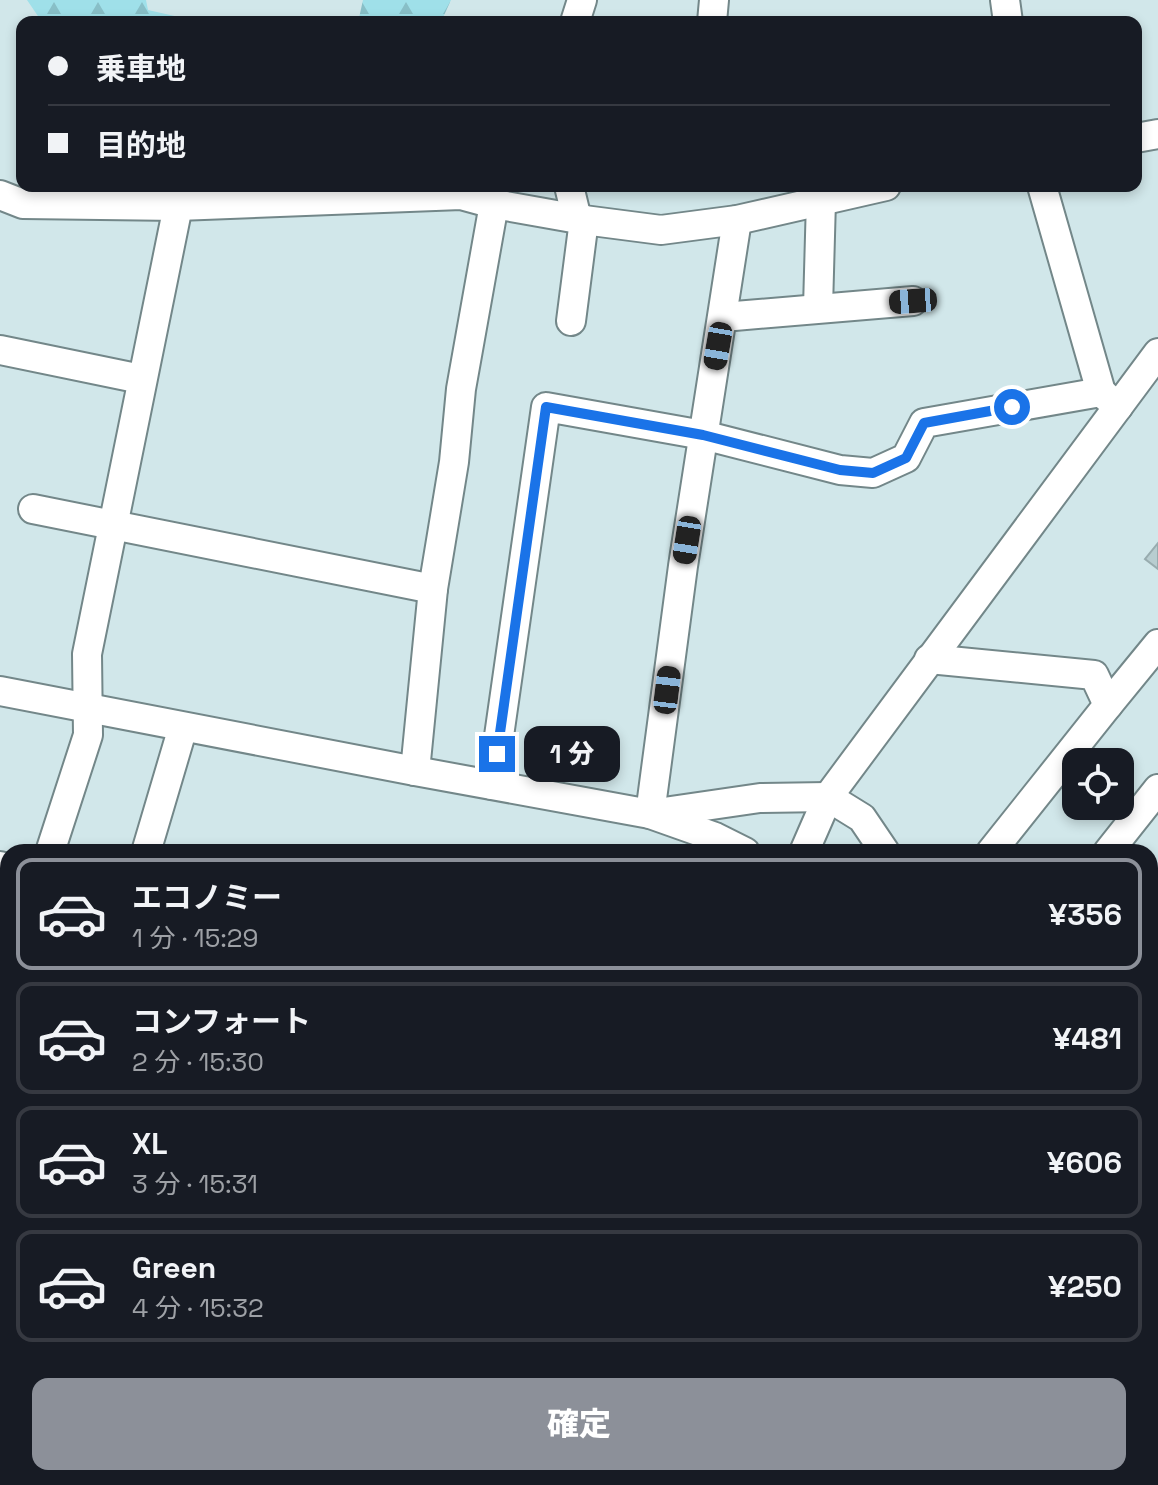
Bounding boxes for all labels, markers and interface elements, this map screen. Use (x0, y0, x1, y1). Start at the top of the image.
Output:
text: 乗車地 (96, 49, 186, 88)
text: 目的地 (96, 126, 186, 165)
car (888, 287, 938, 315)
car (702, 320, 734, 372)
route start (994, 389, 1030, 425)
car (671, 514, 703, 566)
car (652, 665, 682, 715)
callout: 1 分 (525, 726, 621, 782)
route end (479, 736, 515, 772)
text: 1 分 (550, 737, 594, 771)
map controls (1062, 748, 1134, 820)
button: locate (1062, 748, 1134, 820)
icon: car (36, 878, 108, 950)
text: エコノミー (132, 878, 282, 917)
text: ¥356 (1049, 895, 1122, 934)
text: 1 分 · 15:29 (132, 921, 258, 955)
icon: car (36, 1002, 108, 1074)
text: コンフォート (132, 1002, 311, 1041)
text: ¥481 (1053, 1019, 1122, 1058)
text: 2 分 · 15:30 (132, 1045, 264, 1079)
text: XL (132, 1124, 168, 1163)
icon: car (36, 1126, 108, 1198)
text: ¥606 (1047, 1143, 1122, 1182)
text: 3 分 · 15:31 (132, 1167, 258, 1201)
text: Green (132, 1248, 216, 1287)
icon: car (36, 1250, 108, 1322)
text: ¥250 (1048, 1267, 1122, 1306)
text: 4 分 · 15:32 (132, 1291, 264, 1325)
button: 確定 (32, 1378, 1126, 1470)

